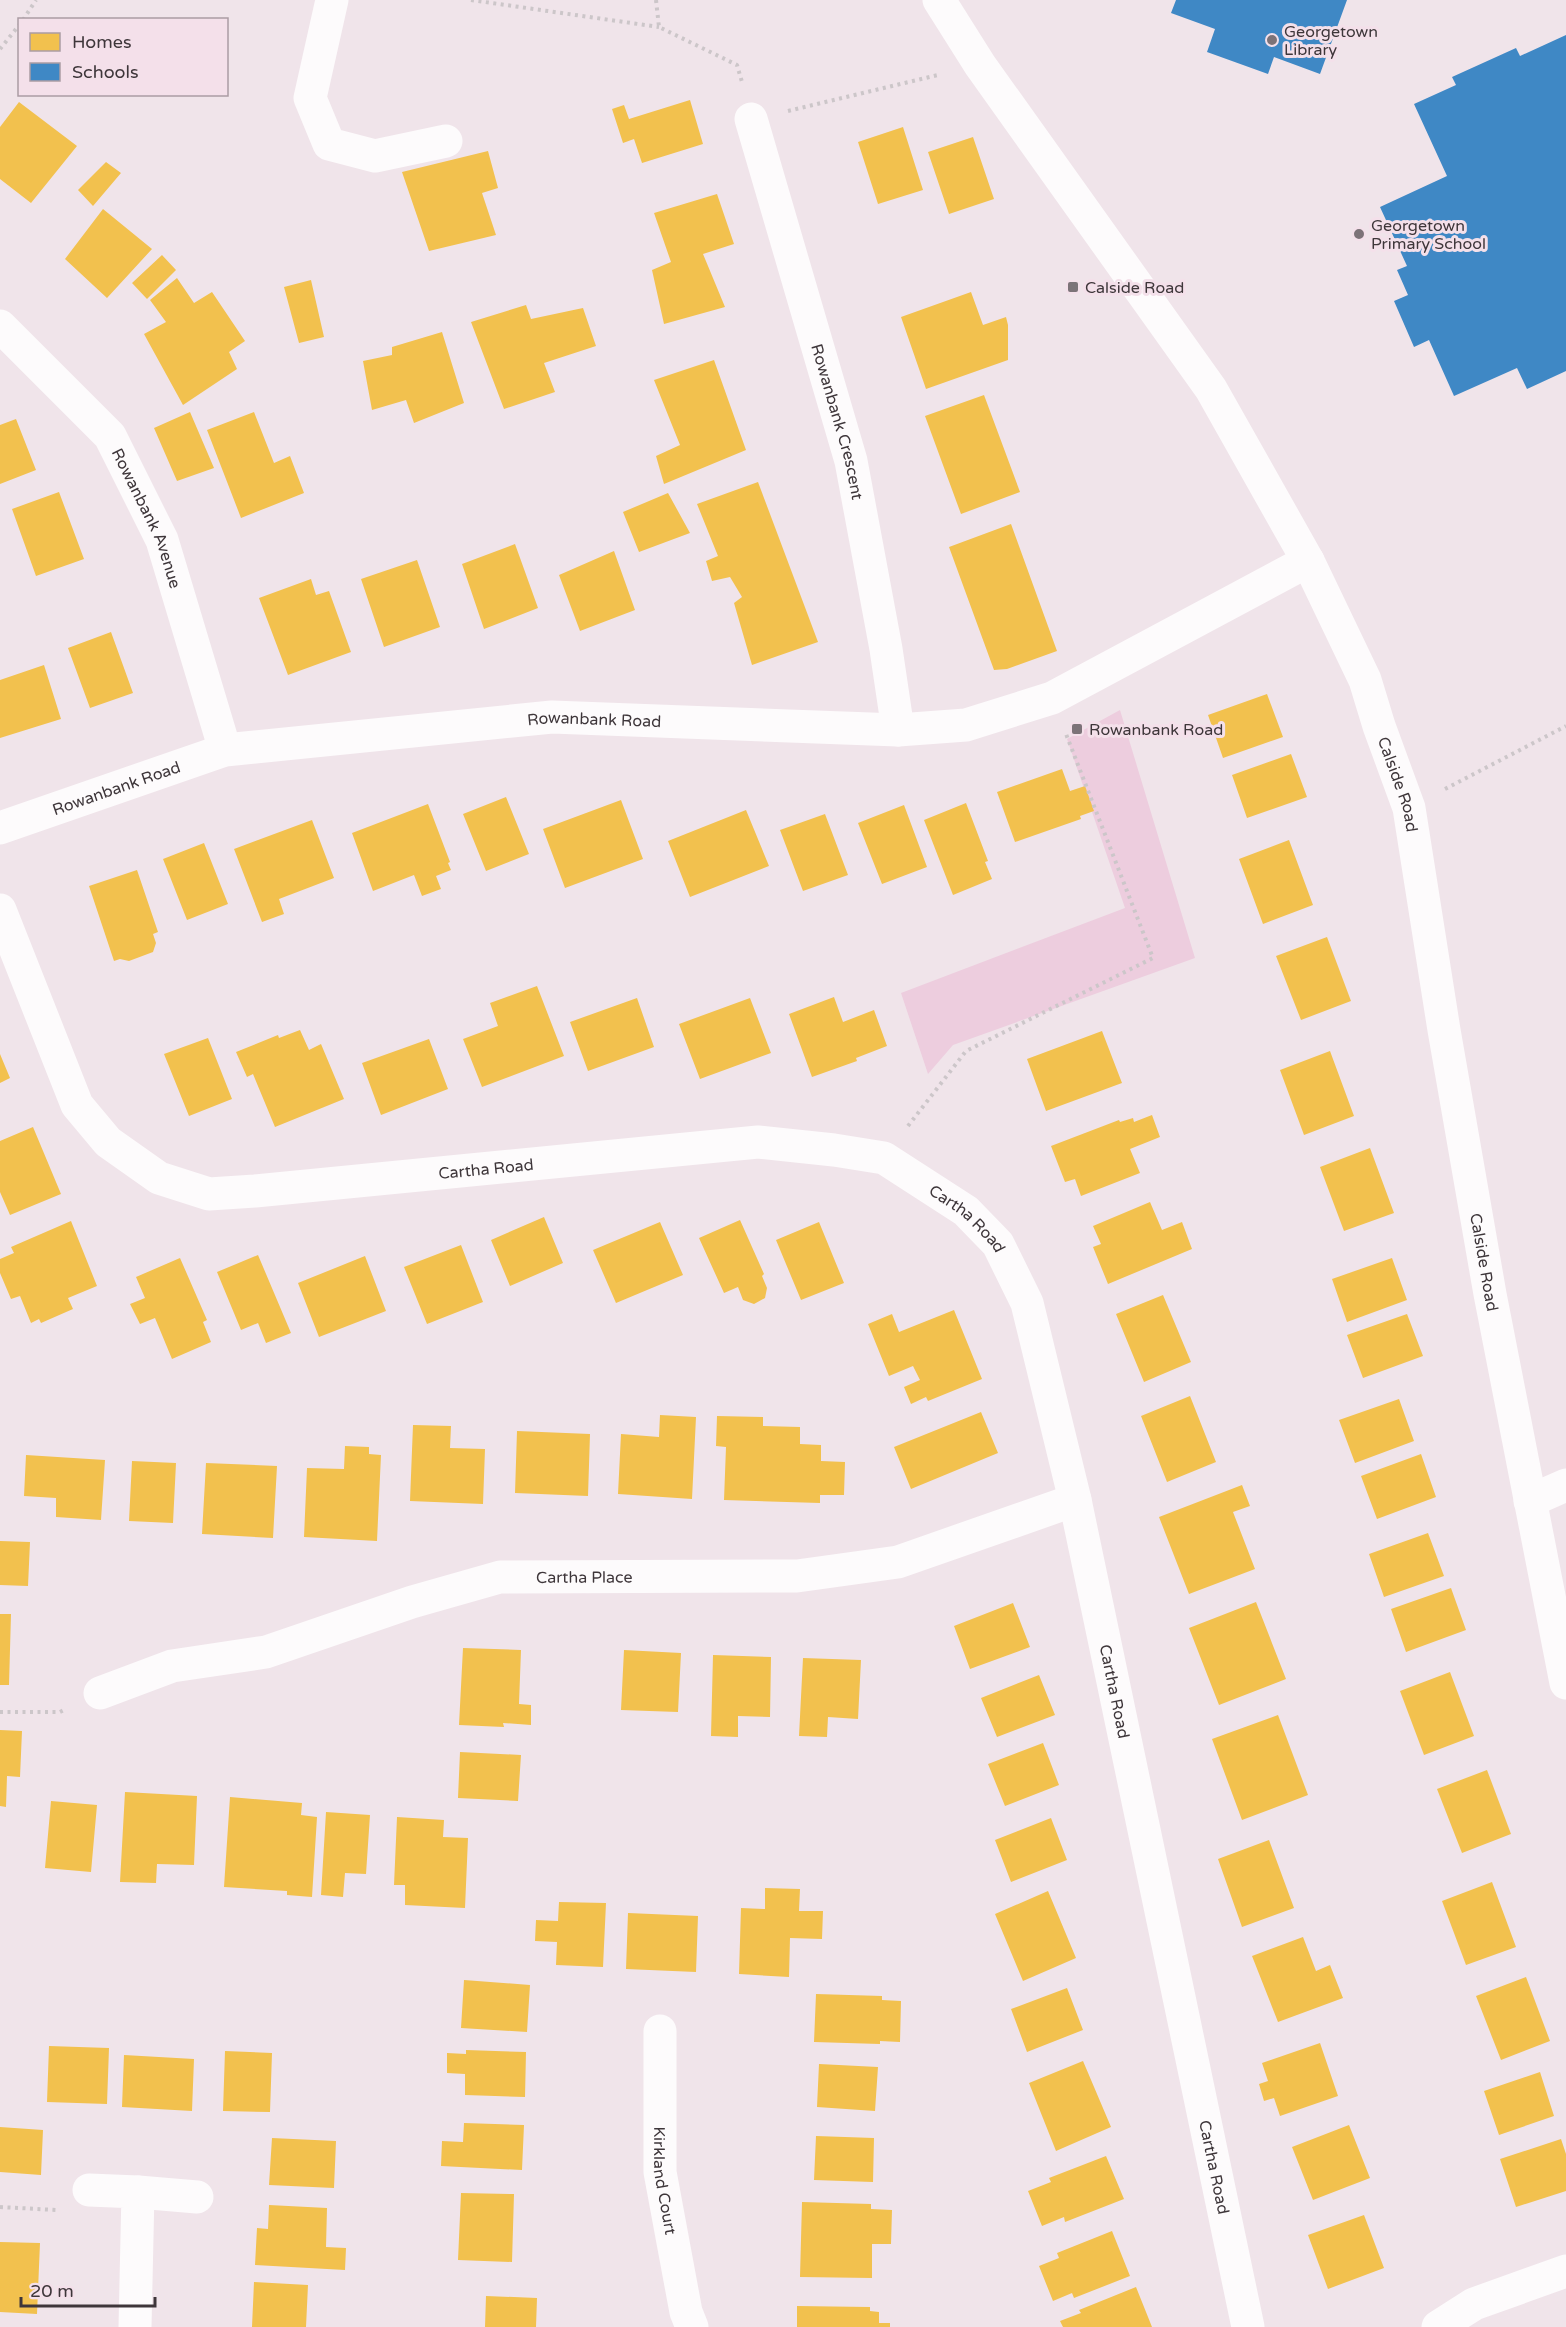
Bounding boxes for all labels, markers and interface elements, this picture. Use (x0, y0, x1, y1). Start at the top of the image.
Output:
legend (18, 18, 228, 96)
place label: Georgetown Library (1284, 22, 1378, 60)
text: Homes (72, 31, 132, 53)
marker: Georgetown Library (1265, 33, 1279, 47)
text: Schools (72, 61, 139, 83)
place label: Georgetown Primary School (1371, 216, 1486, 254)
marker: Georgetown Primary School (1352, 227, 1366, 241)
place label: Calside Road (1085, 278, 1184, 298)
marker: Calside Road (1066, 280, 1080, 294)
street label: Rowanbank Crescent (806, 342, 867, 502)
street label: Rowanbank Avenue (107, 445, 185, 591)
street label: Rowanbank Road (526, 708, 662, 732)
place label: Rowanbank Road (1089, 720, 1223, 740)
marker: Rowanbank Road (1070, 722, 1084, 736)
street label: Calside Road (1373, 734, 1422, 834)
street label: Rowanbank Road (50, 757, 183, 820)
street label: Cartha Road (438, 1155, 535, 1184)
street label: Cartha Road (925, 1181, 1010, 1256)
street label: Calside Road (1465, 1212, 1502, 1313)
street label: Cartha Place (536, 1568, 633, 1588)
street label: Cartha Road (1094, 1643, 1134, 1740)
street label: Cartha Road (1194, 2118, 1233, 2216)
street label: Kirkland Court (649, 2126, 680, 2237)
scale bar (21, 2270, 154, 2308)
text: 20 m (30, 2280, 74, 2302)

